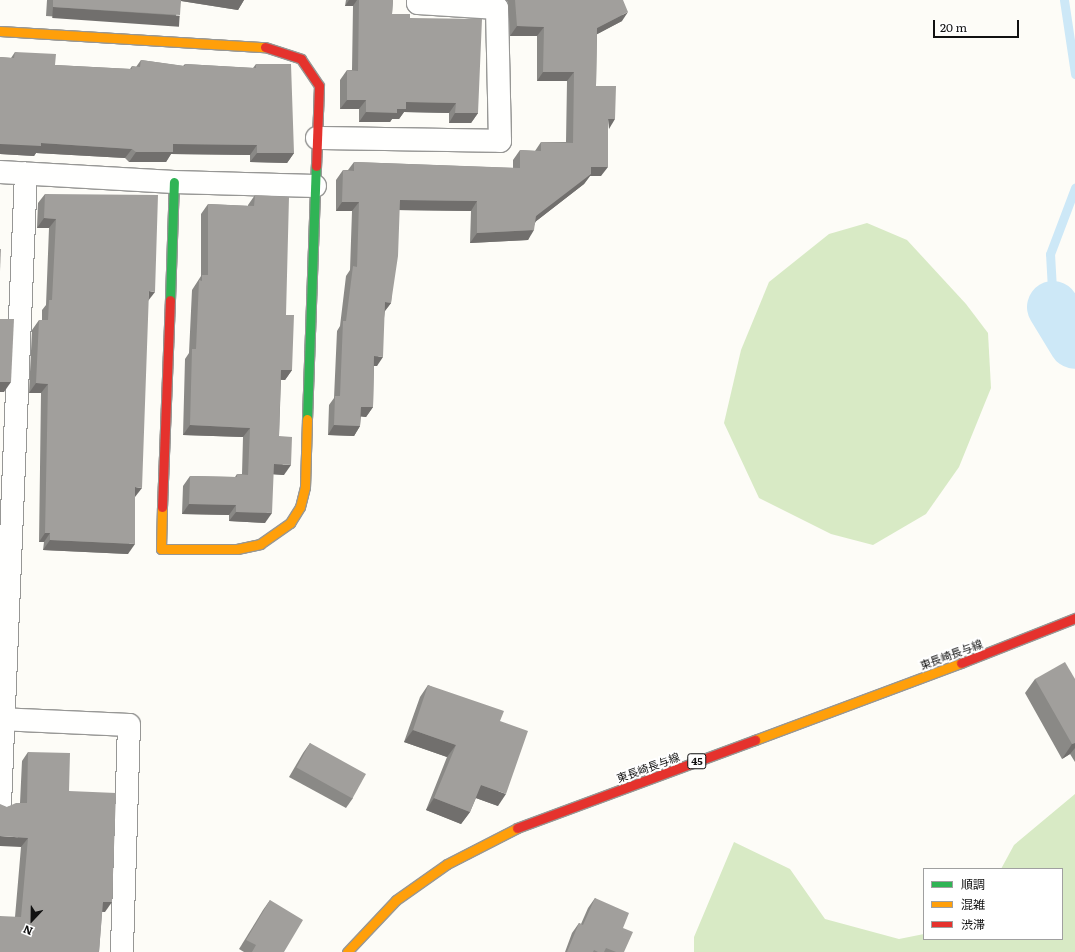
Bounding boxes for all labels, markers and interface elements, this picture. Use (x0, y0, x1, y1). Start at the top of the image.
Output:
scale bar (935, 12, 1021, 38)
text: 20 m (940, 18, 967, 36)
street label: 東長崎長与線 (918, 637, 984, 671)
street label: 東長崎長与線 (615, 750, 681, 784)
road number: 45 (687, 753, 707, 769)
legend (923, 868, 1063, 940)
text: 順調 (961, 875, 985, 893)
text: 混雑 (961, 895, 985, 913)
north arrow (12, 900, 52, 940)
text: 渋滞 (961, 915, 985, 933)
text: N (20, 922, 35, 940)

